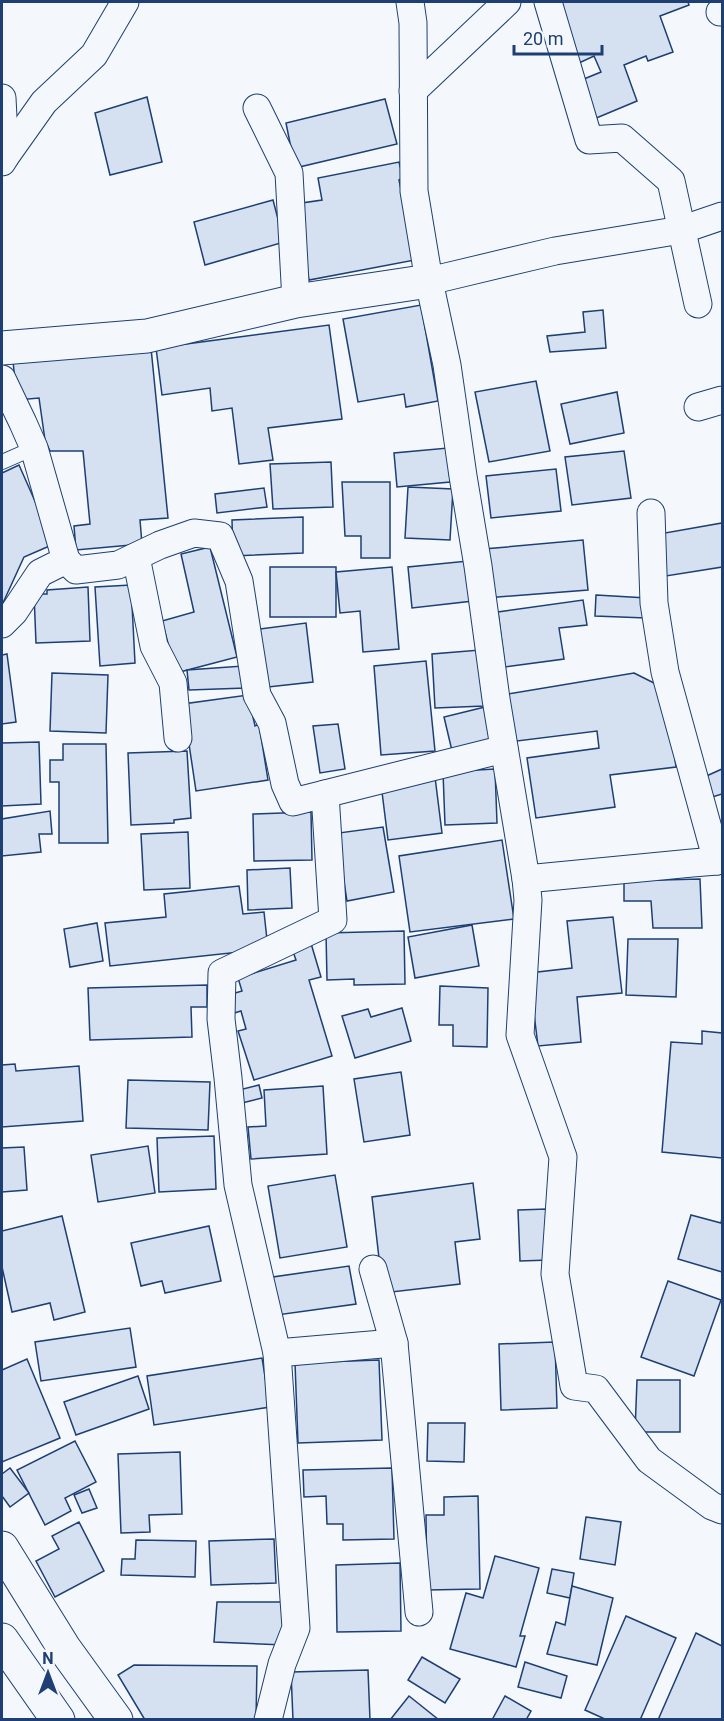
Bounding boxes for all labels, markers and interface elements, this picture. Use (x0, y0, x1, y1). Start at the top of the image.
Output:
scale bar (514, 18, 602, 56)
text: 20 m (523, 28, 563, 49)
north arrow (18, 1643, 78, 1703)
text: N (42, 1649, 54, 1668)

